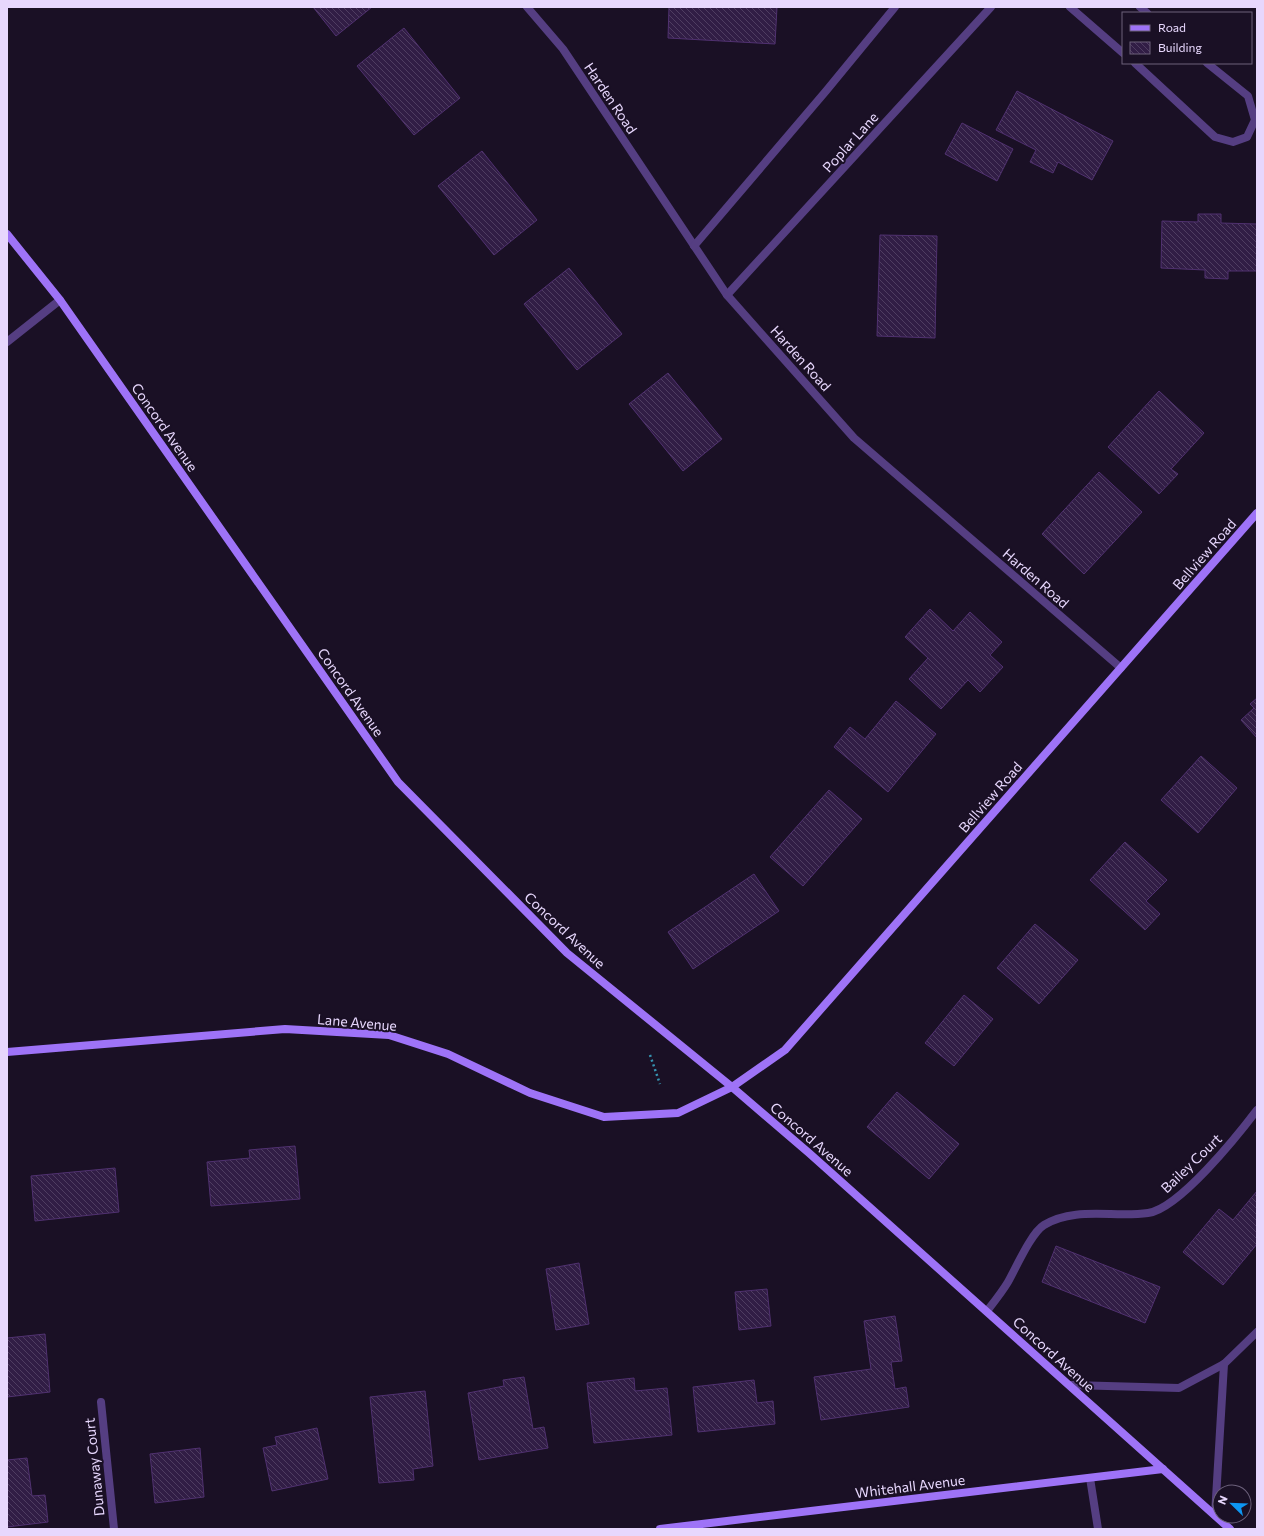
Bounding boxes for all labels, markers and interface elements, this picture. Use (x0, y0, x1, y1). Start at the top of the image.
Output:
legend (1122, 12, 1252, 64)
text: Road (1158, 20, 1186, 34)
text: Building (1158, 40, 1202, 54)
street label: Harden Road (581, 59, 641, 137)
street label: Poplar Lane (819, 108, 881, 176)
street label: Harden Road (767, 322, 835, 394)
street label: Concord Avenue (128, 380, 202, 474)
street label: Bellview Road (1169, 515, 1239, 593)
street label: Harden Road (999, 545, 1073, 611)
street label: Concord Avenue (314, 645, 388, 739)
street label: Bellview Road (955, 758, 1025, 836)
street label: Concord Avenue (521, 888, 609, 972)
street label: Lane Avenue (316, 1010, 398, 1034)
street label: Concord Avenue (767, 1098, 857, 1180)
street label: Bailey Court (1157, 1130, 1225, 1196)
street label: Concord Avenue (1010, 1313, 1098, 1395)
street label: Dunaway Court (80, 1417, 108, 1517)
street label: Whitehall Avenue (854, 1471, 966, 1501)
north arrow (1212, 1484, 1252, 1524)
text: N (1215, 1494, 1230, 1506)

